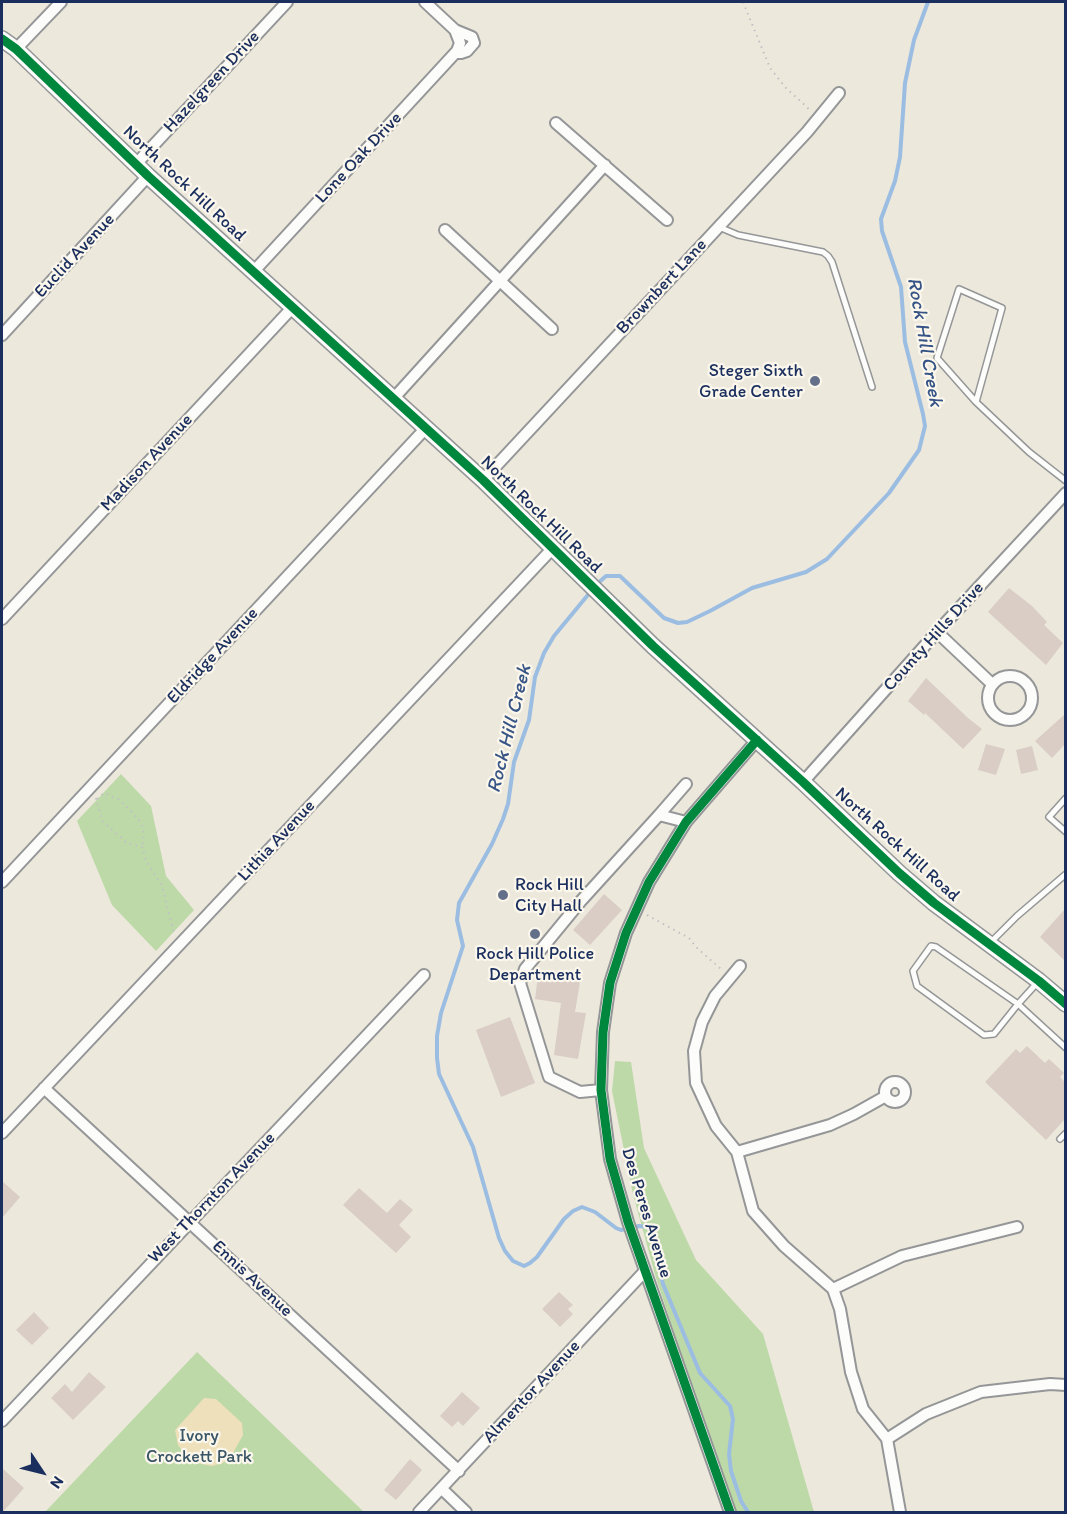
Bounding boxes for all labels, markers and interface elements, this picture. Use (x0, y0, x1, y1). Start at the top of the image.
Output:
street label: Hazelgreen Drive (159, 26, 265, 138)
street label: Lone Oak Drive (311, 108, 407, 208)
street label: North Rock Hill Road (118, 121, 250, 247)
street label: Euclid Avenue (30, 209, 120, 303)
street label: Brownbert Lane (612, 235, 712, 339)
water label: Rock Hill Creek (901, 275, 947, 409)
place label: Steger Sixth Grade Center (699, 360, 803, 403)
marker: Steger Sixth Grade Center (808, 374, 822, 388)
street label: Madison Avenue (96, 410, 198, 516)
street label: North Rock Hill Road (476, 451, 606, 579)
street label: County Hills Drive (879, 578, 989, 696)
street label: Eldridge Avenue (163, 603, 263, 709)
water label: Rock Hill Creek (483, 663, 537, 795)
street label: North Rock Hill Road (830, 783, 964, 907)
street label: Lithia Avenue (234, 796, 320, 886)
place label: Rock Hill City Hall (515, 874, 584, 916)
marker: Rock Hill City Hall (496, 888, 510, 902)
marker: Rock Hill Police Department (528, 927, 542, 941)
place label: Rock Hill Police Department (476, 943, 594, 986)
street label: West Thornton Avenue (144, 1128, 280, 1268)
street label: Des Peres Avenue (616, 1145, 676, 1281)
street label: Ennis Avenue (207, 1236, 297, 1322)
street label: Almentor Avenue (479, 1336, 585, 1448)
park label: Ivory Crockett Park (146, 1425, 252, 1468)
north arrow (12, 1442, 72, 1502)
text: N (46, 1473, 68, 1492)

